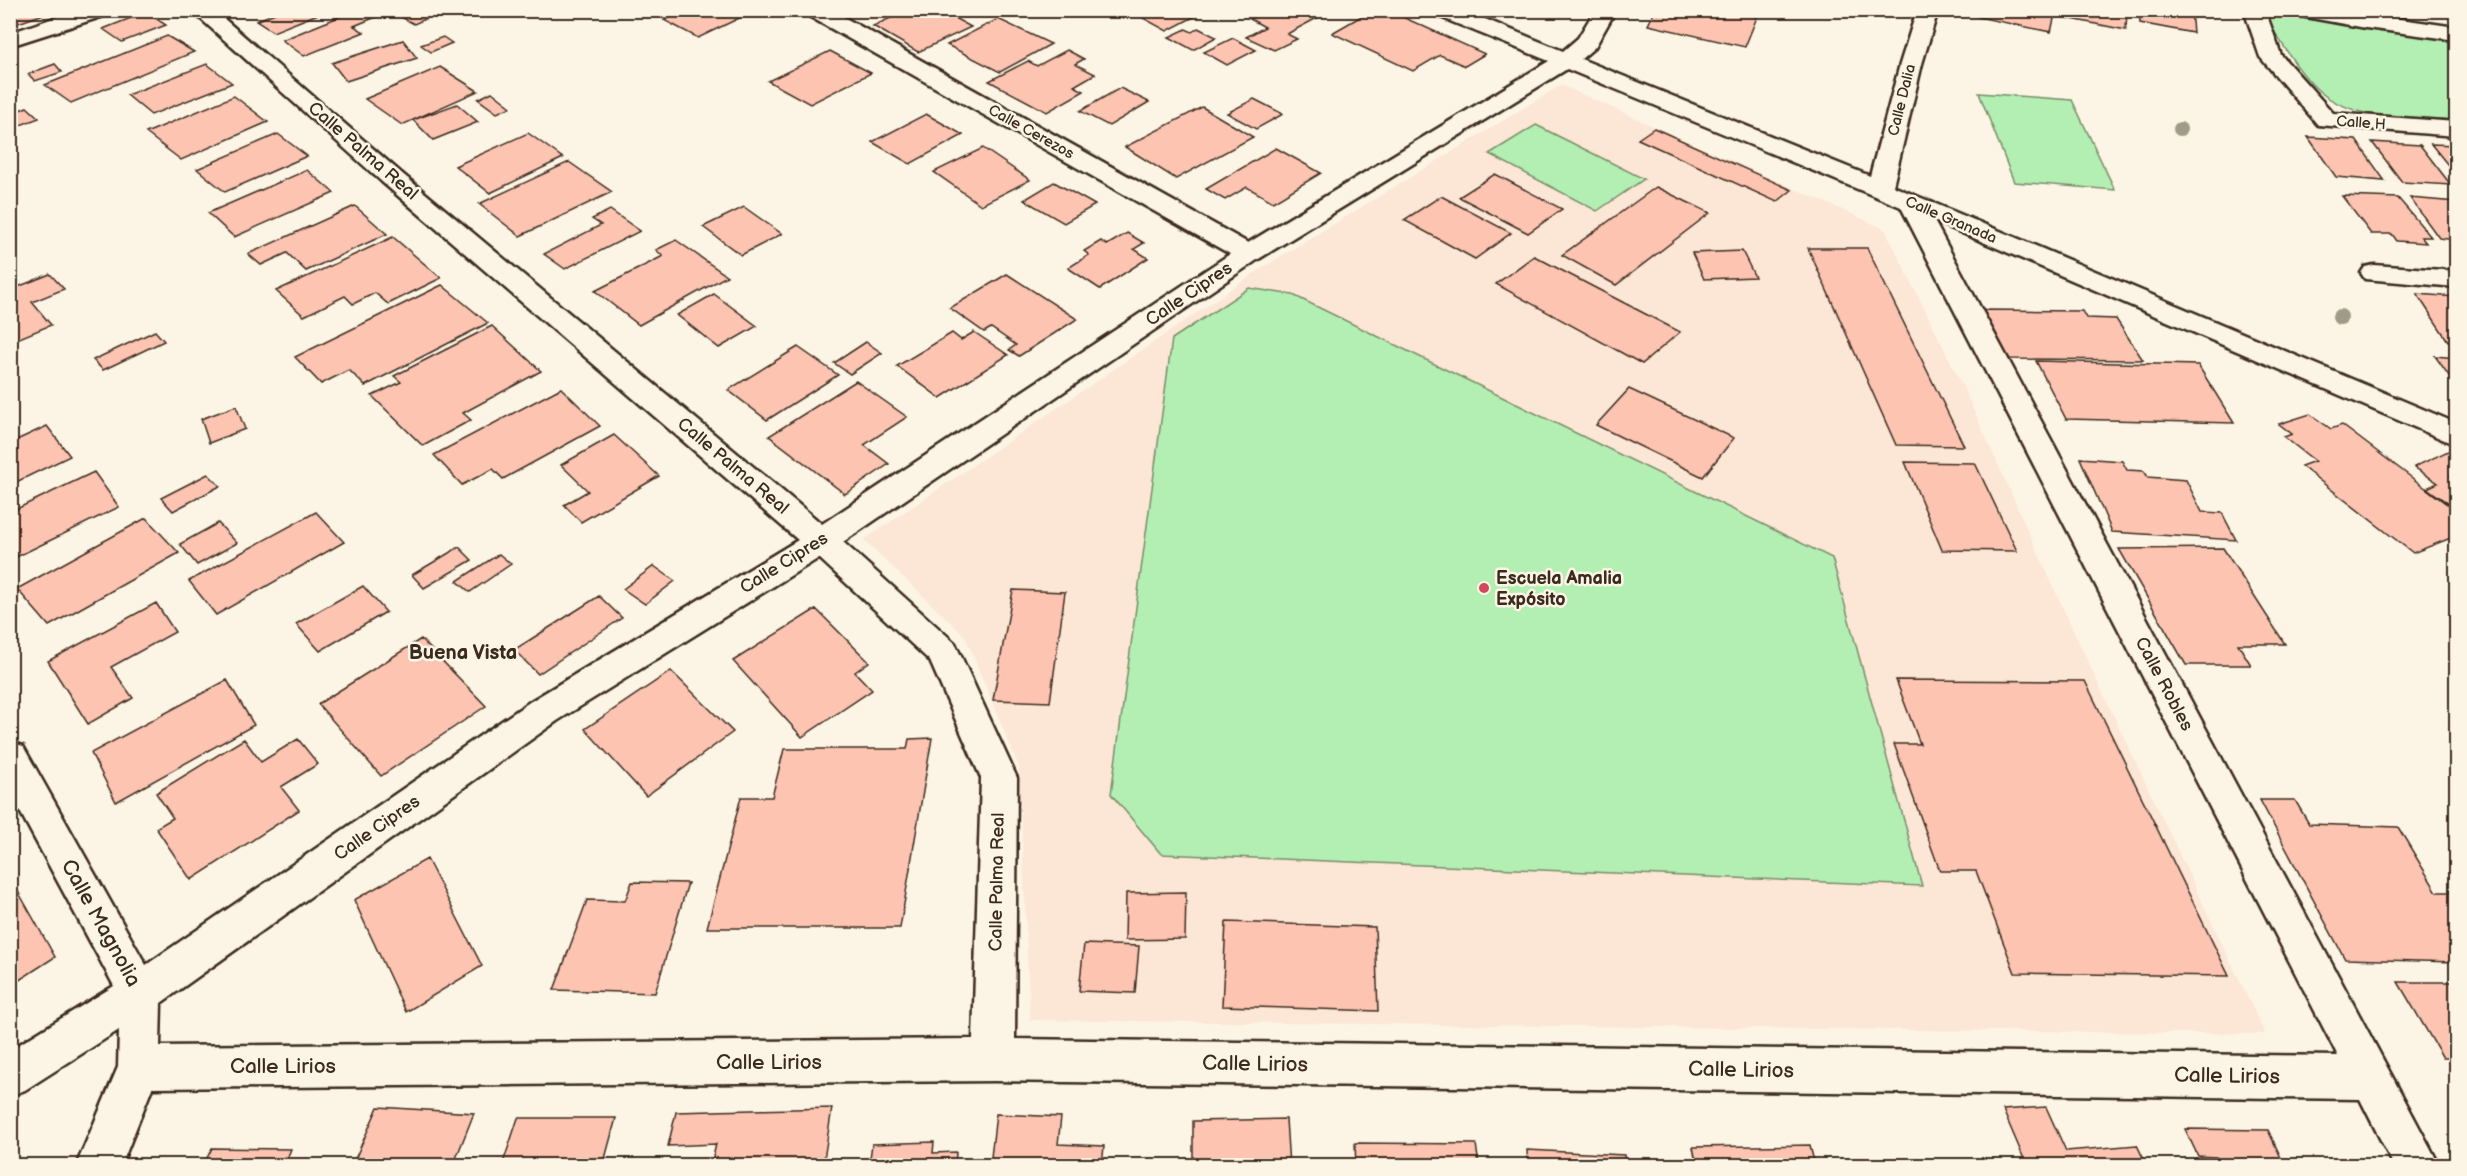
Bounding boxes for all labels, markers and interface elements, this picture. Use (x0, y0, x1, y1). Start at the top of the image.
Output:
street label: Calle Dalia (1884, 62, 1920, 138)
street label: Calle Palma Real (304, 98, 422, 204)
street label: Calle Cerezos (985, 101, 1078, 164)
street label: Calle H (2336, 112, 2386, 134)
street label: Calle Granada (1902, 192, 2000, 248)
street label: Calle Cipres (1142, 257, 1236, 331)
street label: Calle Palma Real (673, 413, 793, 519)
street label: Calle Cipres (736, 528, 832, 598)
place label: Escuela Amalia Expósito (1496, 568, 1622, 610)
marker: Escuela Amalia Expósito (1477, 581, 1491, 595)
street label: Calle Robles (2131, 634, 2197, 734)
district label: Buena Vista (409, 641, 517, 665)
street label: Calle Cipres (330, 791, 424, 865)
street label: Calle Palma Real (985, 812, 1009, 952)
street label: Calle Magnolia (56, 855, 146, 991)
street label: Calle Lirios (716, 1050, 822, 1075)
street label: Calle Lirios (1202, 1051, 1308, 1077)
street label: Calle Lirios (230, 1054, 336, 1079)
street label: Calle Lirios (1688, 1057, 1794, 1083)
street label: Calle Lirios (2174, 1063, 2280, 1089)

